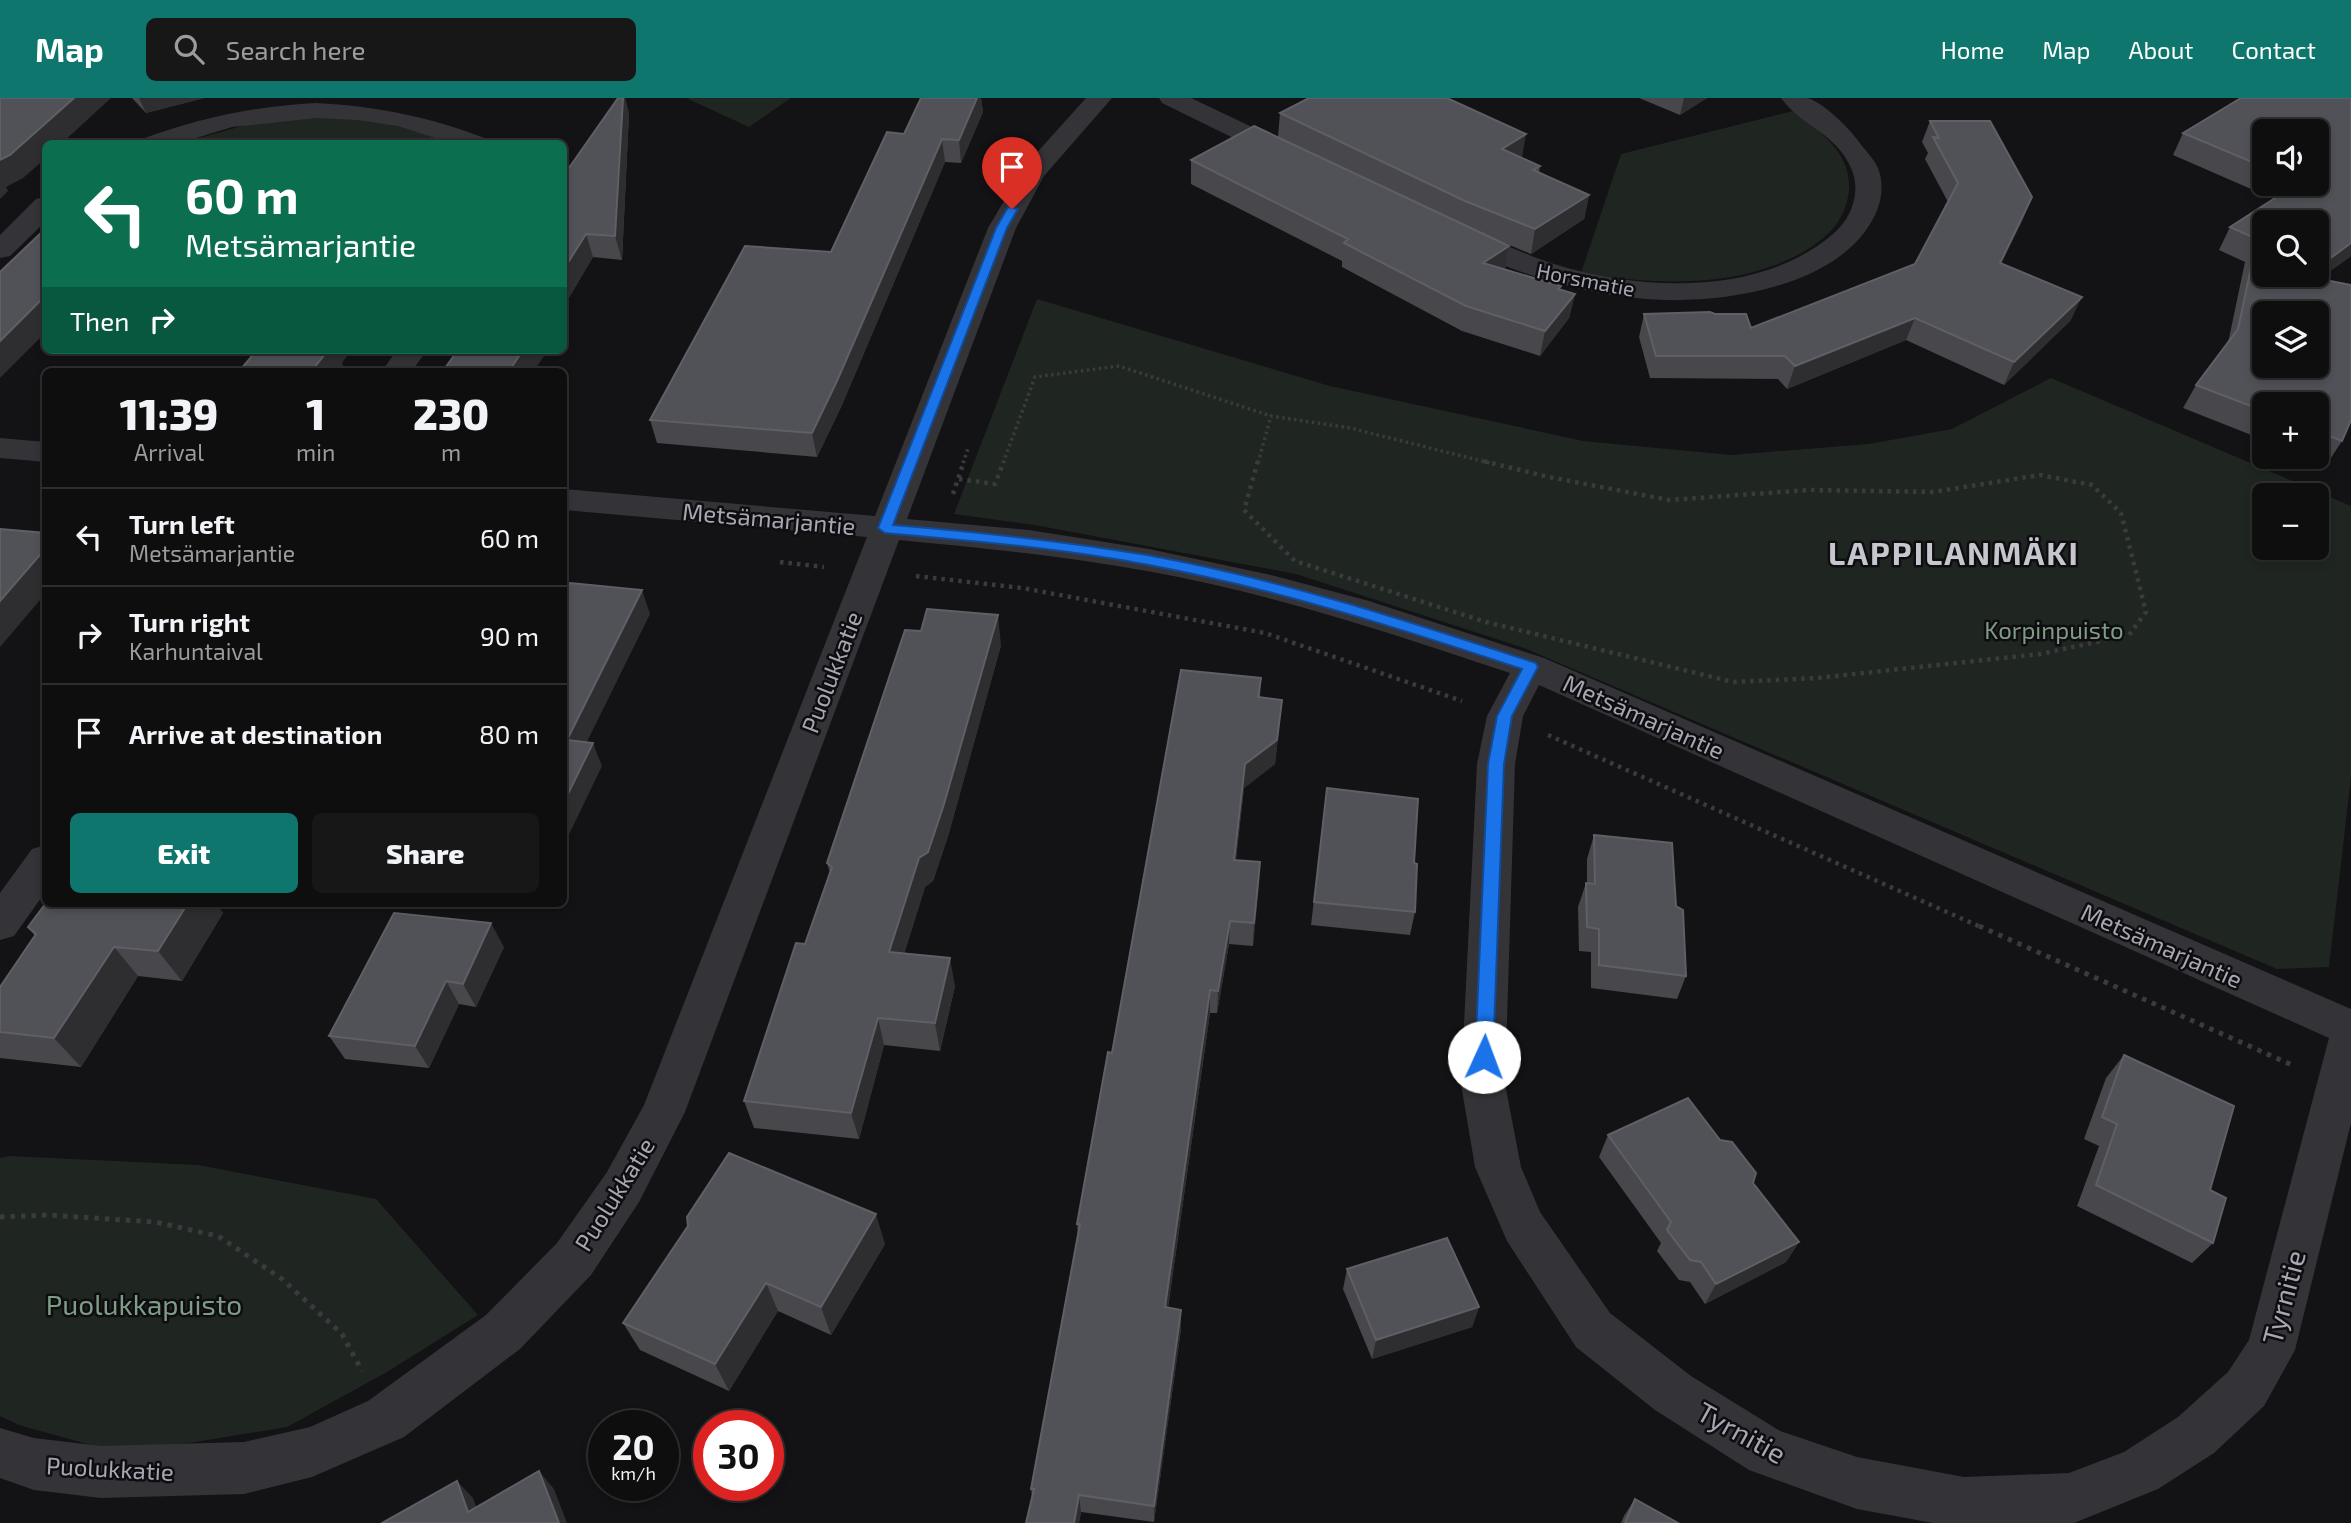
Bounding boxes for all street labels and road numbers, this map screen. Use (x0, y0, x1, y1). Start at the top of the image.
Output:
street label: Horsmatie (1535, 257, 1637, 301)
street label: Metsämarjantie (681, 496, 857, 540)
street label: Puolukkatie (795, 607, 867, 737)
street label: Metsämarjantie (1559, 667, 1729, 765)
street label: Metsämarjantie (2077, 896, 2247, 994)
street label: Puolukkatie (568, 1132, 660, 1256)
street label: Tyrnitie (2254, 1246, 2312, 1348)
street label: Tyrnitie (1692, 1394, 1792, 1470)
street label: Puolukkatie (45, 1450, 175, 1486)

